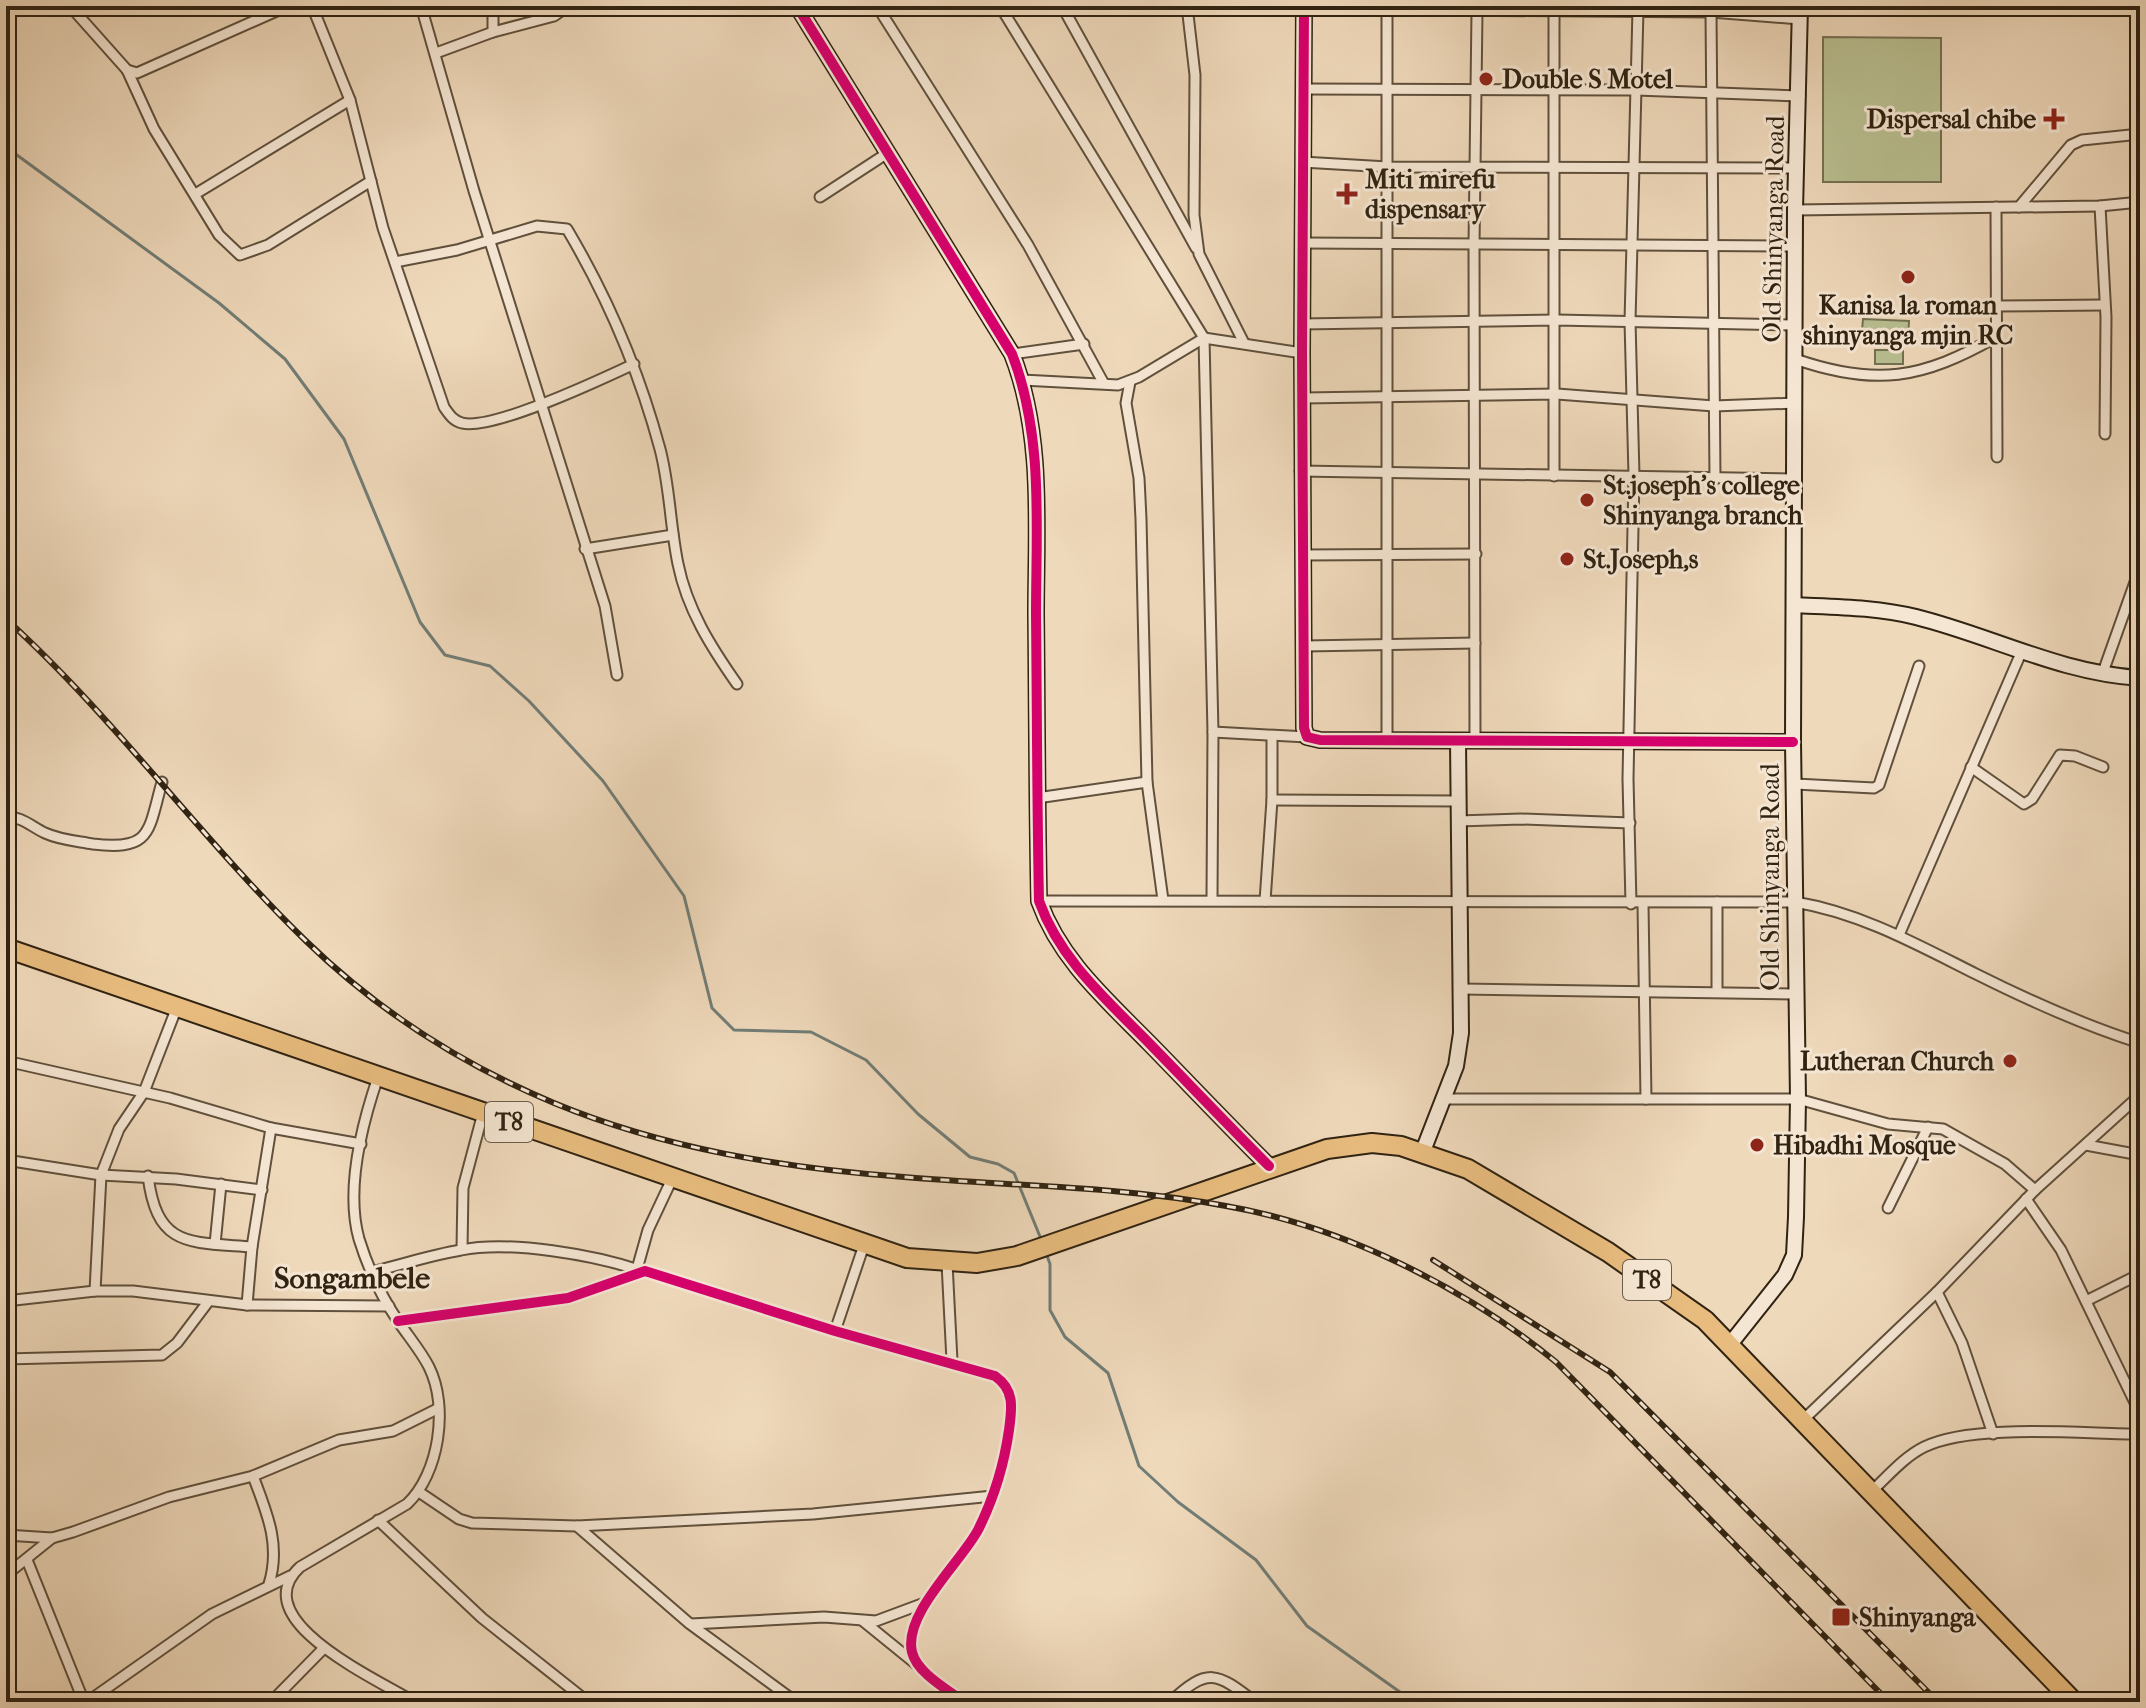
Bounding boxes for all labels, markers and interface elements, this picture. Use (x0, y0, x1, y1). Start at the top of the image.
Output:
place label: Double S Motel (1502, 64, 1674, 95)
marker: Double S Motel (1477, 70, 1495, 88)
place label: Dispersal chibe (1867, 104, 2036, 135)
marker: Dispersal chibe (2043, 108, 2065, 130)
street label: Old Shinyanga Road (1756, 114, 1791, 343)
place label: Miti mirefu dispensary (1365, 164, 1496, 225)
marker: Miti mirefu dispensary (1336, 183, 1358, 205)
marker: Kanisa la roman shinyanga mjin RC (1899, 268, 1917, 286)
place label: Kanisa la roman shinyanga mjin RC (1803, 290, 2013, 351)
place label: St.joseph's college Shinyanga branch (1603, 470, 1803, 531)
marker: St.joseph's college Shinyanga branch (1578, 491, 1596, 509)
place label: St.Joseph,s (1583, 544, 1699, 575)
marker: St.Joseph,s (1558, 550, 1576, 568)
street label: Old Shinyanga Road (1755, 762, 1786, 991)
place label: Lutheran Church (1800, 1046, 1994, 1077)
marker: Lutheran Church (2001, 1052, 2019, 1070)
road number: T8 (485, 1102, 533, 1142)
place label: Hibadhi Mosque (1773, 1130, 1956, 1161)
marker: Hibadhi Mosque (1748, 1136, 1766, 1154)
road number: T8 (1623, 1260, 1671, 1300)
district label: Songambele (274, 1261, 430, 1296)
place label: Shinyanga (1859, 1602, 1977, 1633)
marker: Shinyanga (1830, 1606, 1852, 1628)

